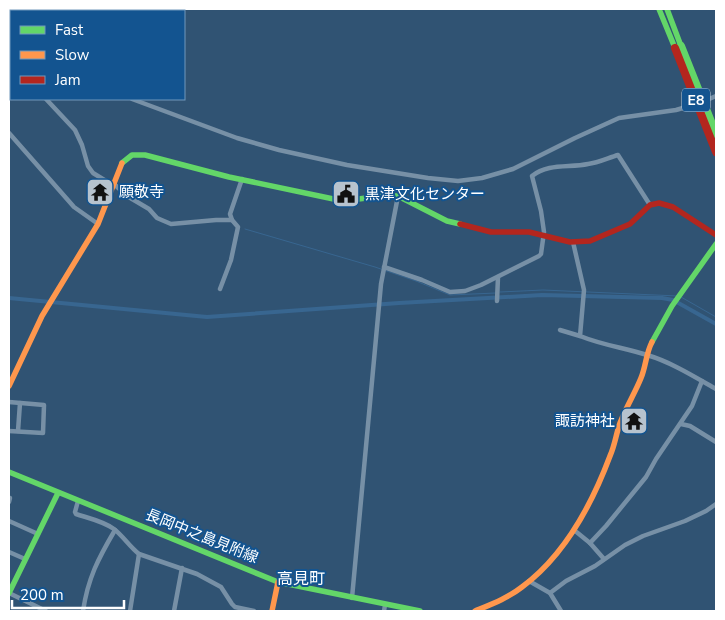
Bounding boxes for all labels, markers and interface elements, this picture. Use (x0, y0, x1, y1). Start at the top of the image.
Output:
legend (10, 10, 185, 100)
text: Fast (55, 20, 84, 40)
text: Slow (55, 45, 90, 65)
text: Jam (54, 70, 81, 90)
road number: E8 (682, 88, 710, 112)
temple icon: 願敬寺 (85, 177, 115, 207)
public building icon: 黒津文化センター (331, 179, 361, 209)
place label: 願敬寺 (119, 182, 164, 202)
place label: 黒津文化センター (365, 184, 485, 204)
temple icon: 諏訪神社 (619, 406, 649, 436)
place label: 諏訪神社 (555, 411, 615, 431)
street label: 長岡中之島見附線 (143, 504, 261, 568)
district label: 高見町 (277, 568, 325, 590)
scale bar (12, 578, 125, 610)
text: 200 m (20, 585, 64, 605)

